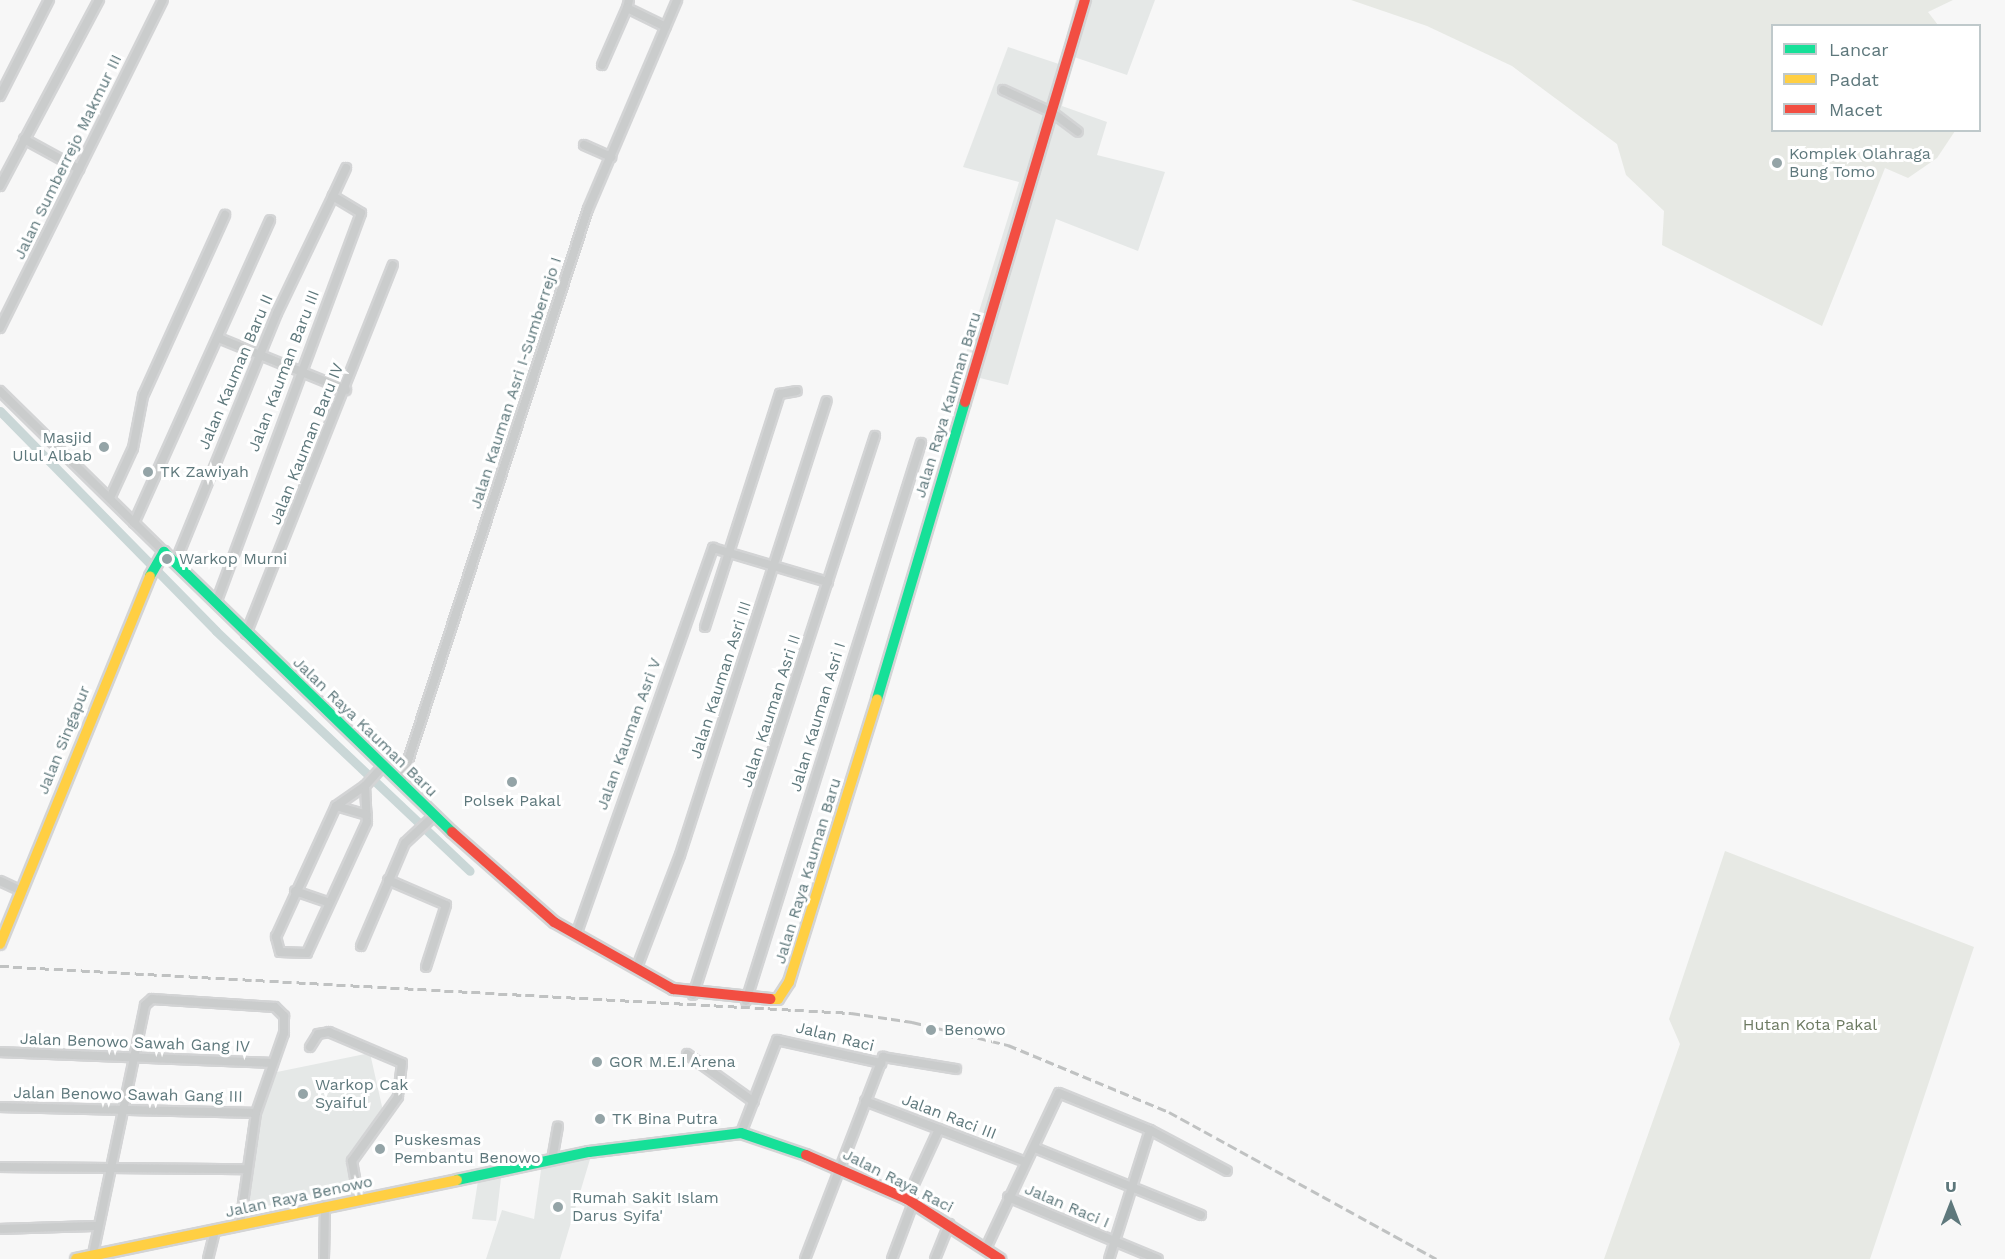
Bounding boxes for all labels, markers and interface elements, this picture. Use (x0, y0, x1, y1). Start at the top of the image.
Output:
legend (1771, 24, 1981, 132)
text: Lancar (1829, 39, 1889, 60)
street label: Jalan Sumberrejo Makmur III (10, 51, 126, 263)
text: Padat (1829, 69, 1879, 90)
text: Macet (1829, 99, 1882, 120)
place label: Komplek Olahraga Bung Tomo (1789, 144, 1931, 182)
marker: Komplek Olahraga Bung Tomo (1770, 156, 1784, 170)
street label: Jalan Kauman Asri I-Sumberrejo I (466, 254, 566, 512)
street label: Jalan Kauman Baru III (244, 287, 324, 455)
street label: Jalan Kauman Baru II (195, 291, 277, 453)
street label: Jalan Raya Kauman Baru (911, 310, 985, 500)
street label: Jalan Kauman Baru IV (266, 360, 348, 528)
place label: Masjid Ulul Albab (11, 428, 92, 466)
marker: Masjid Ulul Albab (97, 440, 111, 454)
place label: TK Zawiyah (160, 462, 249, 482)
marker: TK Zawiyah (141, 465, 155, 479)
place label: Warkop Murni (179, 549, 287, 569)
marker: Warkop Murni (160, 552, 174, 566)
street label: Jalan Kauman Asri III (686, 598, 756, 762)
street label: Jalan Kauman Asri II (737, 632, 805, 790)
street label: Jalan Kauman Asri I (786, 640, 850, 794)
street label: Jalan Raya Kauman Baru (289, 653, 441, 801)
street label: Jalan Kauman Asri V (592, 655, 666, 813)
street label: Jalan Singapur (33, 683, 95, 797)
marker: Polsek Pakal (505, 775, 519, 789)
street label: Jalan Raya Kauman Baru (771, 776, 845, 966)
place label: Polsek Pakal (463, 791, 561, 811)
park label: Hutan Kota Pakal (1743, 1015, 1877, 1035)
street label: Jalan Raci (794, 1018, 876, 1056)
place label: Benowo (944, 1020, 1006, 1040)
marker: Benowo (922, 1021, 940, 1039)
street label: Jalan Benowo Sawah Gang IV (20, 1029, 250, 1057)
place label: GOR M.E.I Arena (609, 1052, 736, 1072)
marker: GOR M.E.I Arena (590, 1055, 604, 1069)
place label: Warkop Cak Syaiful (315, 1075, 408, 1113)
street label: Jalan Benowo Sawah Gang III (13, 1083, 243, 1107)
marker: Warkop Cak Syaiful (296, 1087, 310, 1101)
street label: Jalan Raci III (899, 1090, 999, 1144)
place label: TK Bina Putra (612, 1109, 718, 1129)
marker: TK Bina Putra (593, 1112, 607, 1126)
place label: Puskesmas Pembantu Benowo (394, 1130, 541, 1168)
marker: Puskesmas Pembantu Benowo (371, 1140, 389, 1158)
street label: Jalan Raya Raci (839, 1145, 957, 1217)
street label: Jalan Raya Benowo (223, 1172, 375, 1222)
north arrow (1921, 1175, 1981, 1235)
text: U (1945, 1177, 1957, 1196)
street label: Jalan Raci I (1022, 1180, 1112, 1232)
place label: Rumah Sakit Islam Darus Syifa' (572, 1188, 719, 1226)
marker: Rumah Sakit Islam Darus Syifa' (549, 1198, 567, 1216)

